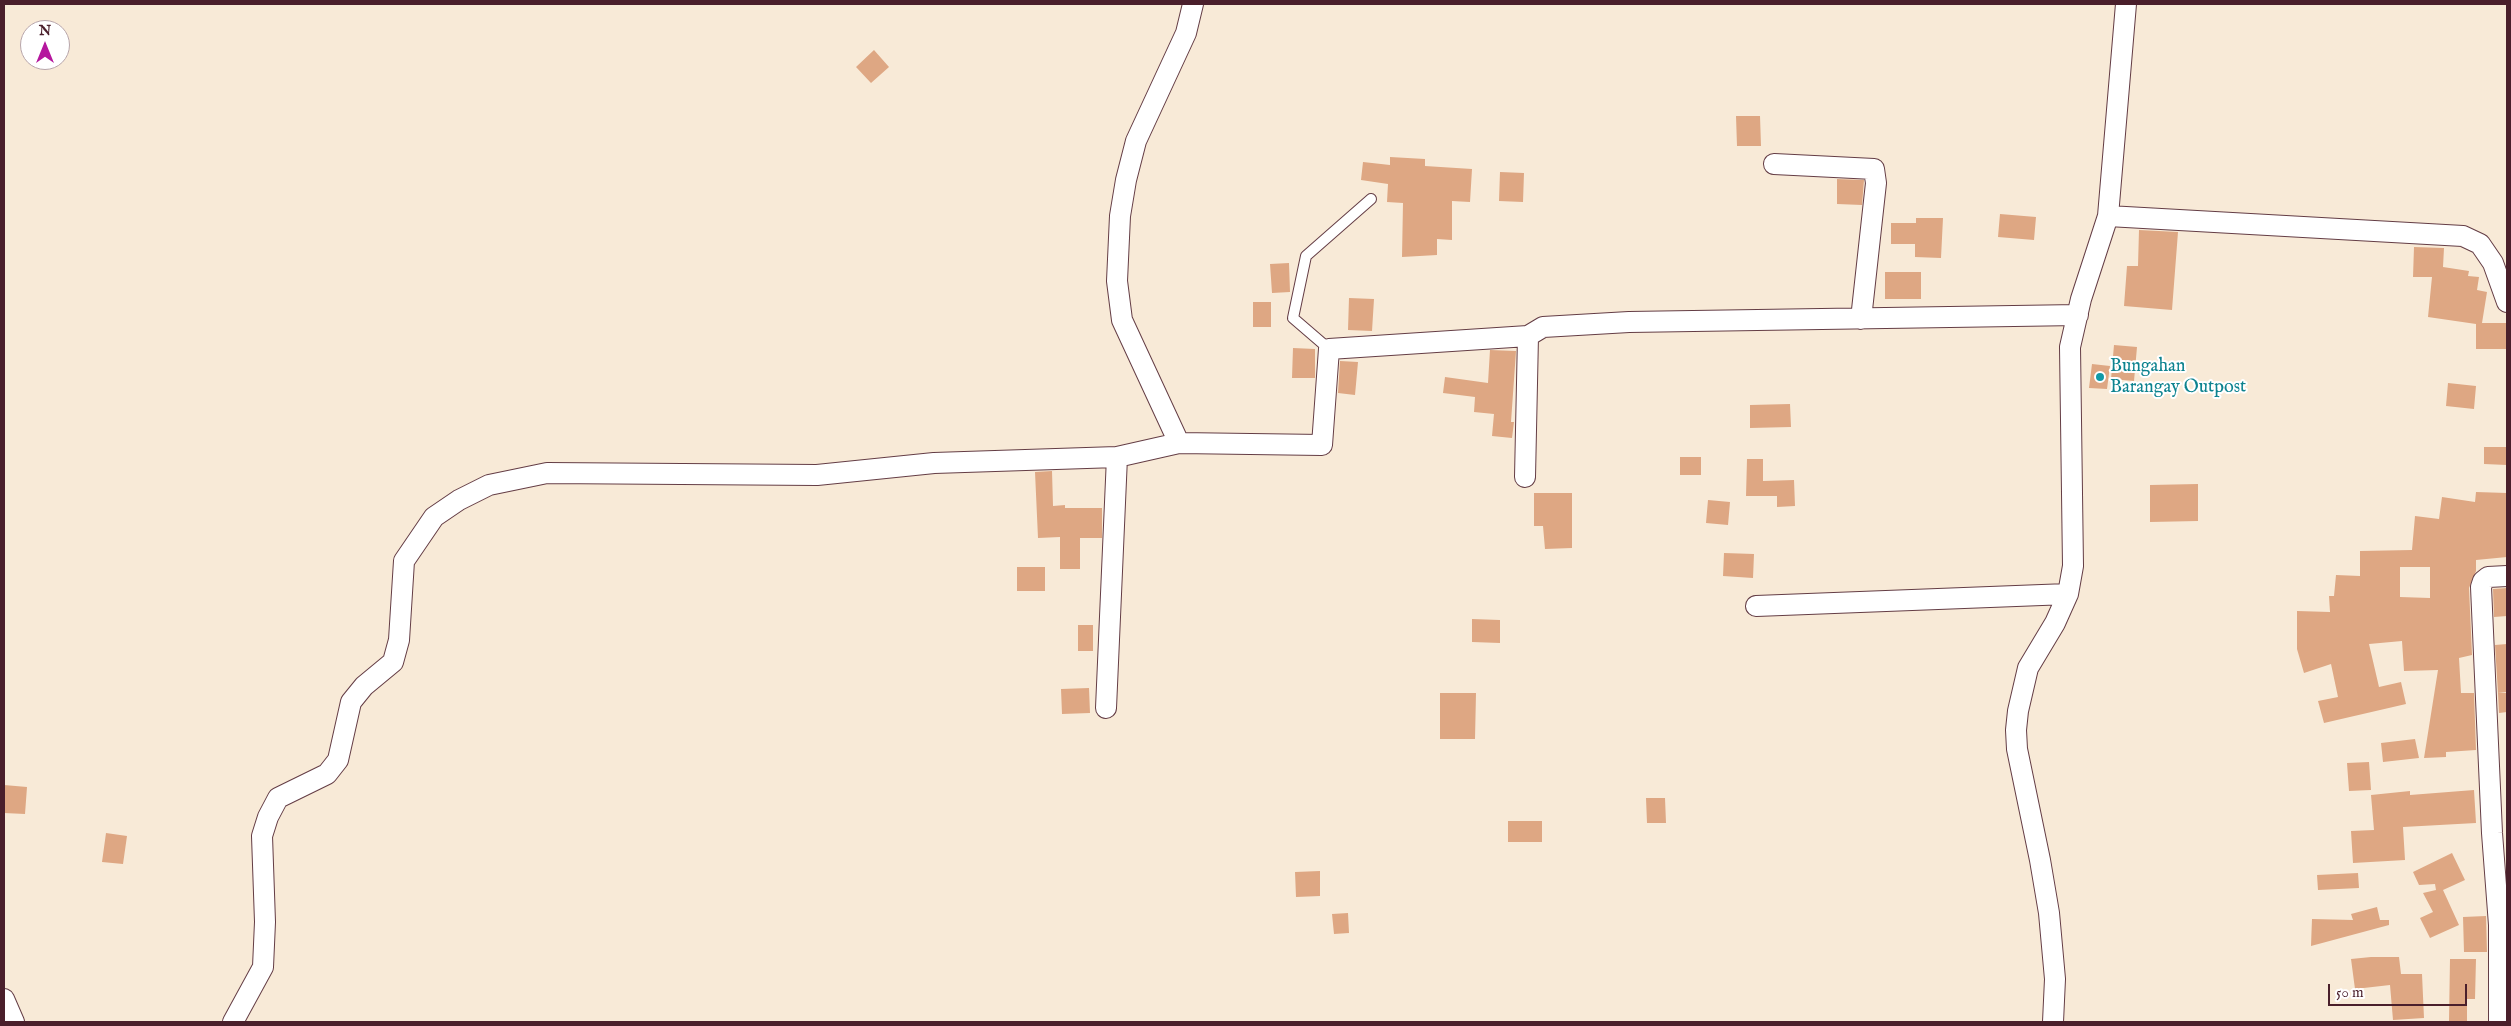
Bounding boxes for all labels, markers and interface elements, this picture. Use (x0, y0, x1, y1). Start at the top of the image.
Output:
north arrow (20, 20, 70, 70)
text: N (39, 22, 51, 40)
place label: Bungahan Barangay Outpost (2110, 356, 2246, 398)
marker: Bungahan Barangay Outpost (2094, 371, 2106, 383)
scale bar (2331, 974, 2470, 1006)
text: 50 m (2336, 983, 2364, 1002)

